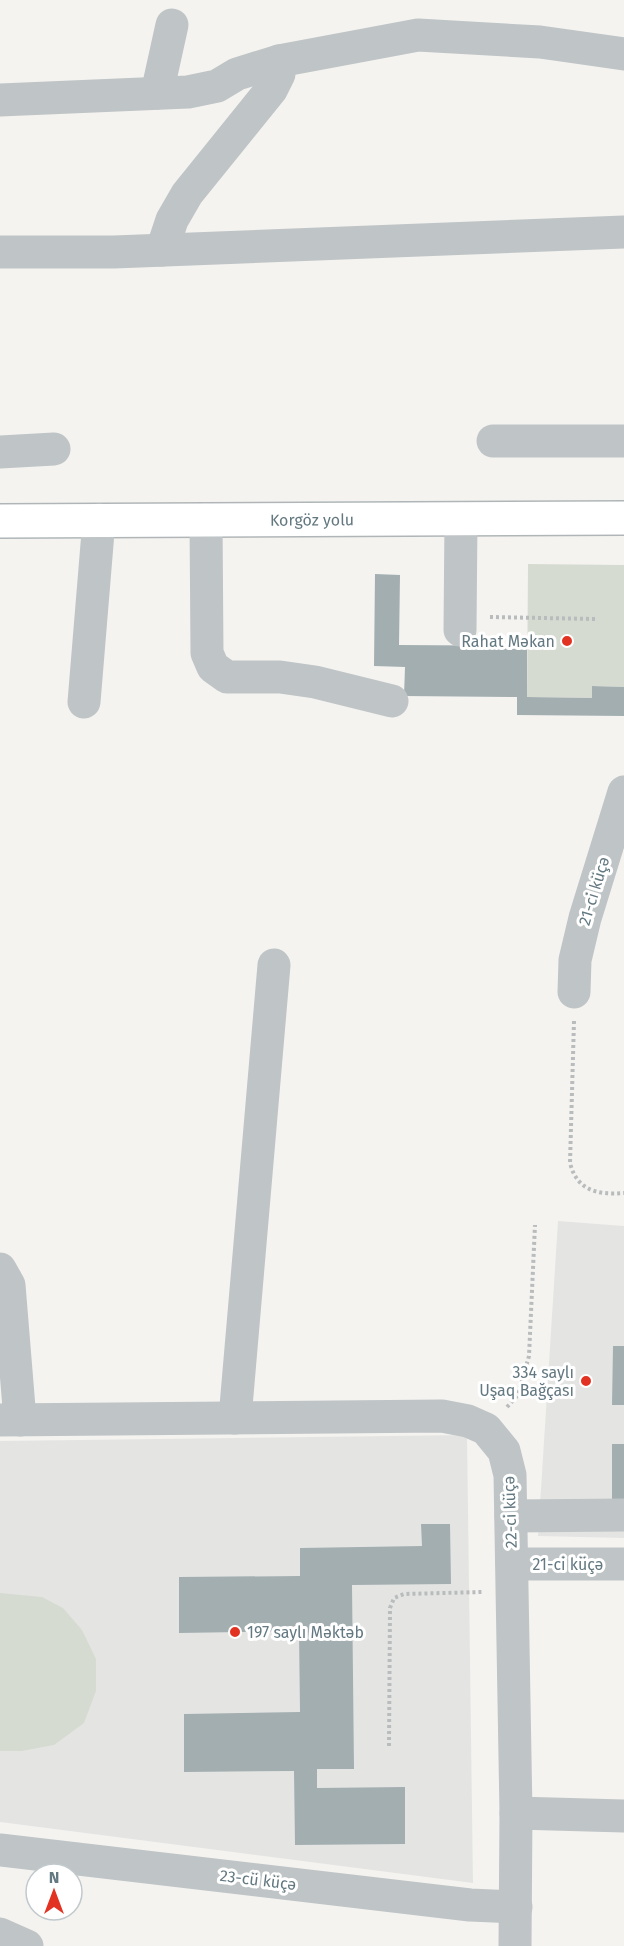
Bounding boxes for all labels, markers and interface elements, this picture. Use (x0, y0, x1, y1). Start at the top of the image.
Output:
street label: Korgöz yolu (270, 510, 354, 529)
place label: Rahat Məkan (461, 632, 555, 651)
marker: Rahat Məkan (560, 634, 574, 648)
street label: 21-ci küçə (575, 854, 614, 928)
place label: 334 saylı Uşaq Bağçası (479, 1363, 574, 1401)
marker: 334 saylı Uşaq Bağçası (579, 1374, 593, 1388)
street label: 22-ci küçə (499, 1476, 522, 1548)
street label: 21-ci küçə (533, 1555, 603, 1575)
place label: 197 saylı Məktəb (247, 1623, 364, 1642)
marker: 197 saylı Məktəb (228, 1625, 242, 1639)
north arrow (24, 1862, 84, 1922)
street label: 23-cü küçə (219, 1866, 297, 1895)
text: N (49, 1868, 59, 1887)

